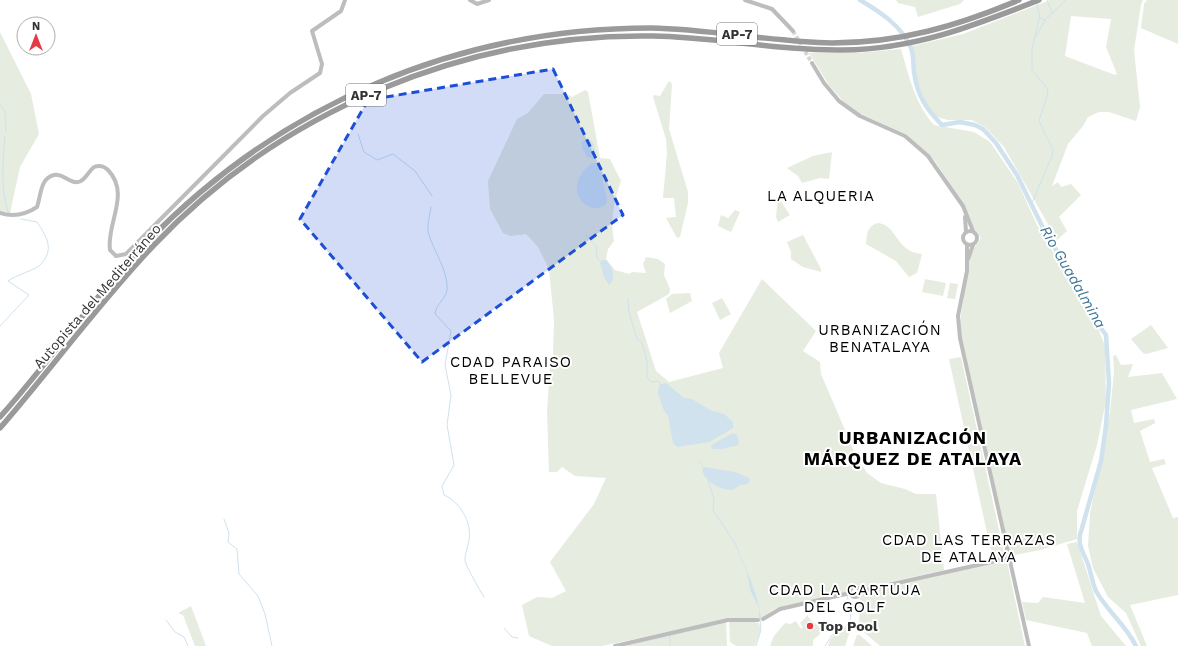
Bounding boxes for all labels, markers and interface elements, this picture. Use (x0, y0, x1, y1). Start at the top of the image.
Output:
north arrow (16, 16, 56, 56)
text: N (32, 20, 40, 33)
road number: AP-7 (717, 23, 757, 45)
road number: AP-7 (346, 84, 386, 106)
district label: LA ALQUERIA (767, 187, 875, 205)
street label: Autopista del Mediterráneo (30, 220, 164, 372)
water label: Rio Guadalmina (1036, 223, 1110, 331)
district label: URBANIZACIÓN BENATALAYA (818, 320, 942, 356)
district label: CDAD PARAISO BELLEVUE (450, 353, 572, 388)
district label: URBANIZACIÓN MÁRQUEZ DE ATALAYA (804, 427, 1022, 469)
district label: CDAD LAS TERRAZAS DE ATALAYA (882, 531, 1056, 566)
district label: CDAD LA CARTUJA DEL GOLF (769, 581, 921, 616)
place label: Top Pool (818, 618, 878, 634)
marker: Top Pool (805, 621, 815, 631)

